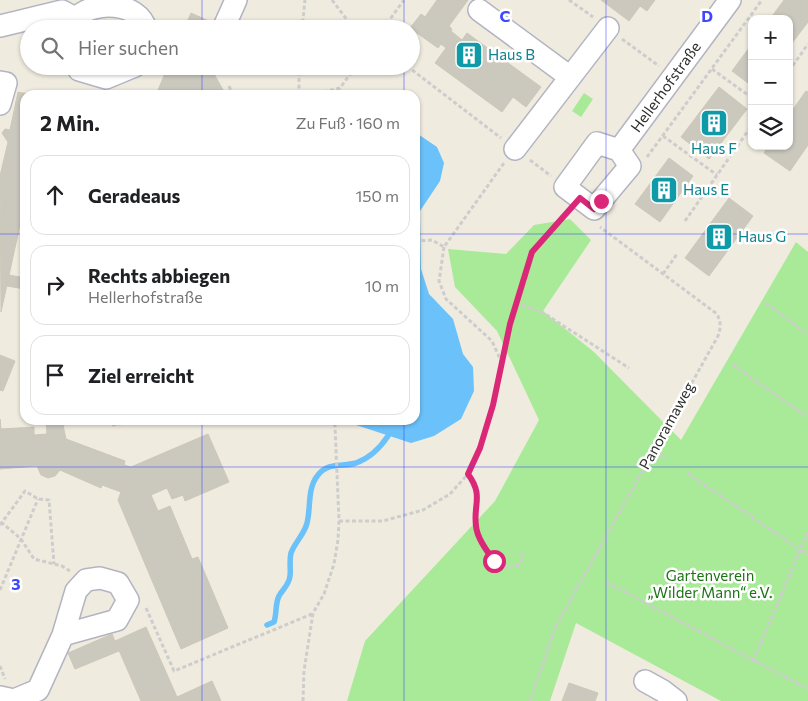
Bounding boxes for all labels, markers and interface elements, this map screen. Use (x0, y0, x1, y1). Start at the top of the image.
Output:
text: C (500, 6, 511, 25)
text: D (701, 6, 713, 25)
map controls (748, 15, 793, 150)
button: + (748, 15, 793, 60)
search box (20, 20, 420, 75)
icon: search (38, 34, 66, 62)
text: Hier suchen (78, 36, 179, 59)
street label: Hellerhofstraße (626, 38, 704, 135)
building icon: Haus B (454, 40, 484, 70)
place label: Haus B (488, 45, 535, 63)
button: − (748, 60, 793, 105)
button: layers (748, 105, 793, 150)
building icon: Haus F (699, 108, 729, 138)
text: 2 Min. (40, 110, 100, 135)
text: Zu Fuß · 160 m (296, 113, 400, 132)
place label: Haus F (691, 139, 737, 157)
building icon: Haus E (649, 175, 679, 205)
place label: Haus E (683, 180, 729, 198)
icon: ahead (41, 181, 69, 209)
text: Geradeaus (88, 184, 180, 207)
text: 150 m (356, 186, 399, 205)
route end (590, 190, 613, 213)
building icon: Haus G (704, 222, 734, 252)
place label: Haus G (738, 227, 786, 245)
text: Rechts abbiegen (88, 264, 230, 287)
icon: right (41, 271, 69, 299)
text: 10 m (365, 276, 399, 295)
text: Hellerhofstraße (88, 287, 203, 306)
icon: arrive (41, 361, 69, 389)
text: Ziel erreicht (88, 364, 194, 387)
street label: Panoramaweg (635, 379, 698, 472)
route start (483, 550, 506, 573)
park label: Gartenverein „Wilder Mann“ e.V. (647, 566, 773, 601)
text: 3 (11, 574, 21, 593)

